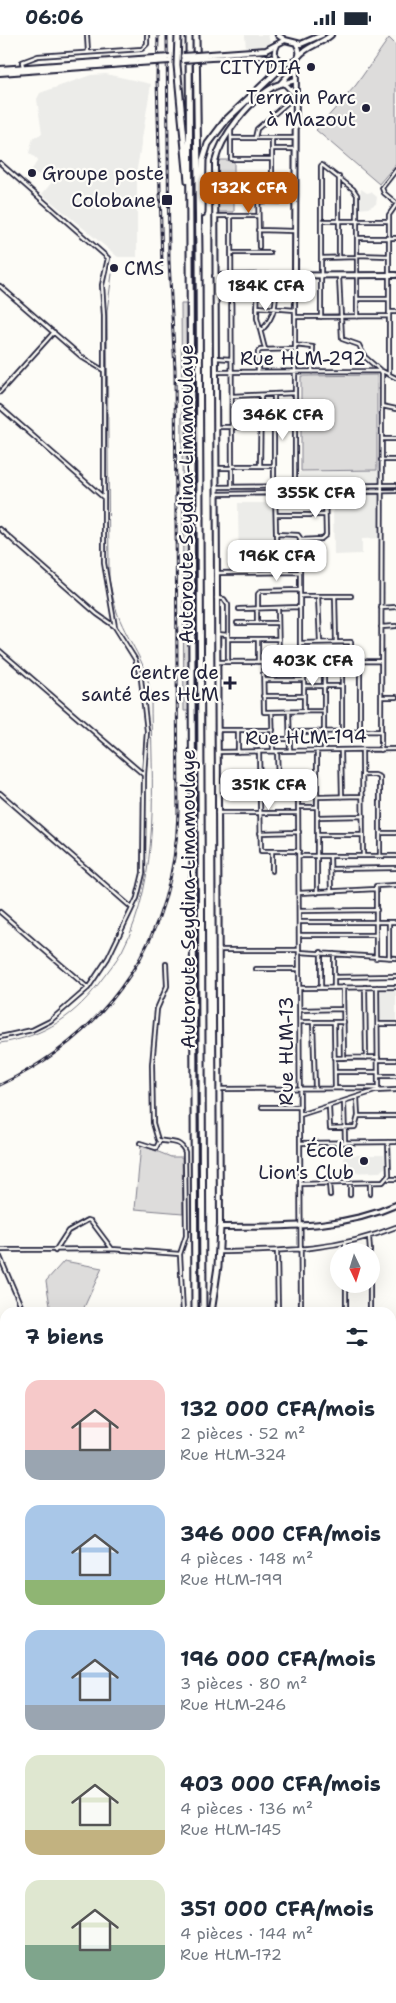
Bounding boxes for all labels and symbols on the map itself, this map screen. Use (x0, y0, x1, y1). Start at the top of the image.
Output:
place label: CITYDIA (220, 55, 301, 80)
marker: CITYDIA (305, 61, 317, 73)
place label: Terrain Parc à Mazout (246, 85, 356, 132)
marker: Terrain Parc à Mazout (360, 102, 372, 114)
place label: Groupe poste (42, 161, 164, 186)
marker: Groupe poste (26, 167, 38, 179)
pin: 132K CFA (197, 171, 301, 214)
place label: Colobane (71, 188, 156, 213)
marker: Colobane (160, 193, 174, 207)
place label: CMS (124, 256, 164, 281)
marker: CMS (108, 262, 120, 274)
pin: 184K CFA (214, 269, 318, 312)
street label: Autoroute Seydina-Limamoulaye (174, 344, 199, 644)
street label: Rue HLM-292 (240, 346, 366, 371)
pin: 346K CFA (231, 399, 335, 441)
pin: 355K CFA (264, 477, 368, 519)
pin: 196K CFA (225, 539, 329, 582)
pin: 403K CFA (261, 645, 365, 687)
place label: Centre de santé des HLM (81, 660, 219, 707)
marker: Centre de santé des HLM (223, 676, 237, 690)
street label: Rue HLM-194 (245, 723, 367, 751)
street label: Autoroute Seydina-Limamoulaye (176, 749, 201, 1049)
pin: 351K CFA (217, 769, 321, 811)
street label: Rue HLM-13 (274, 996, 299, 1106)
place label: École Lion's Club (258, 1137, 354, 1185)
marker: École Lion's Club (358, 1155, 370, 1167)
north arrow (330, 1243, 380, 1293)

